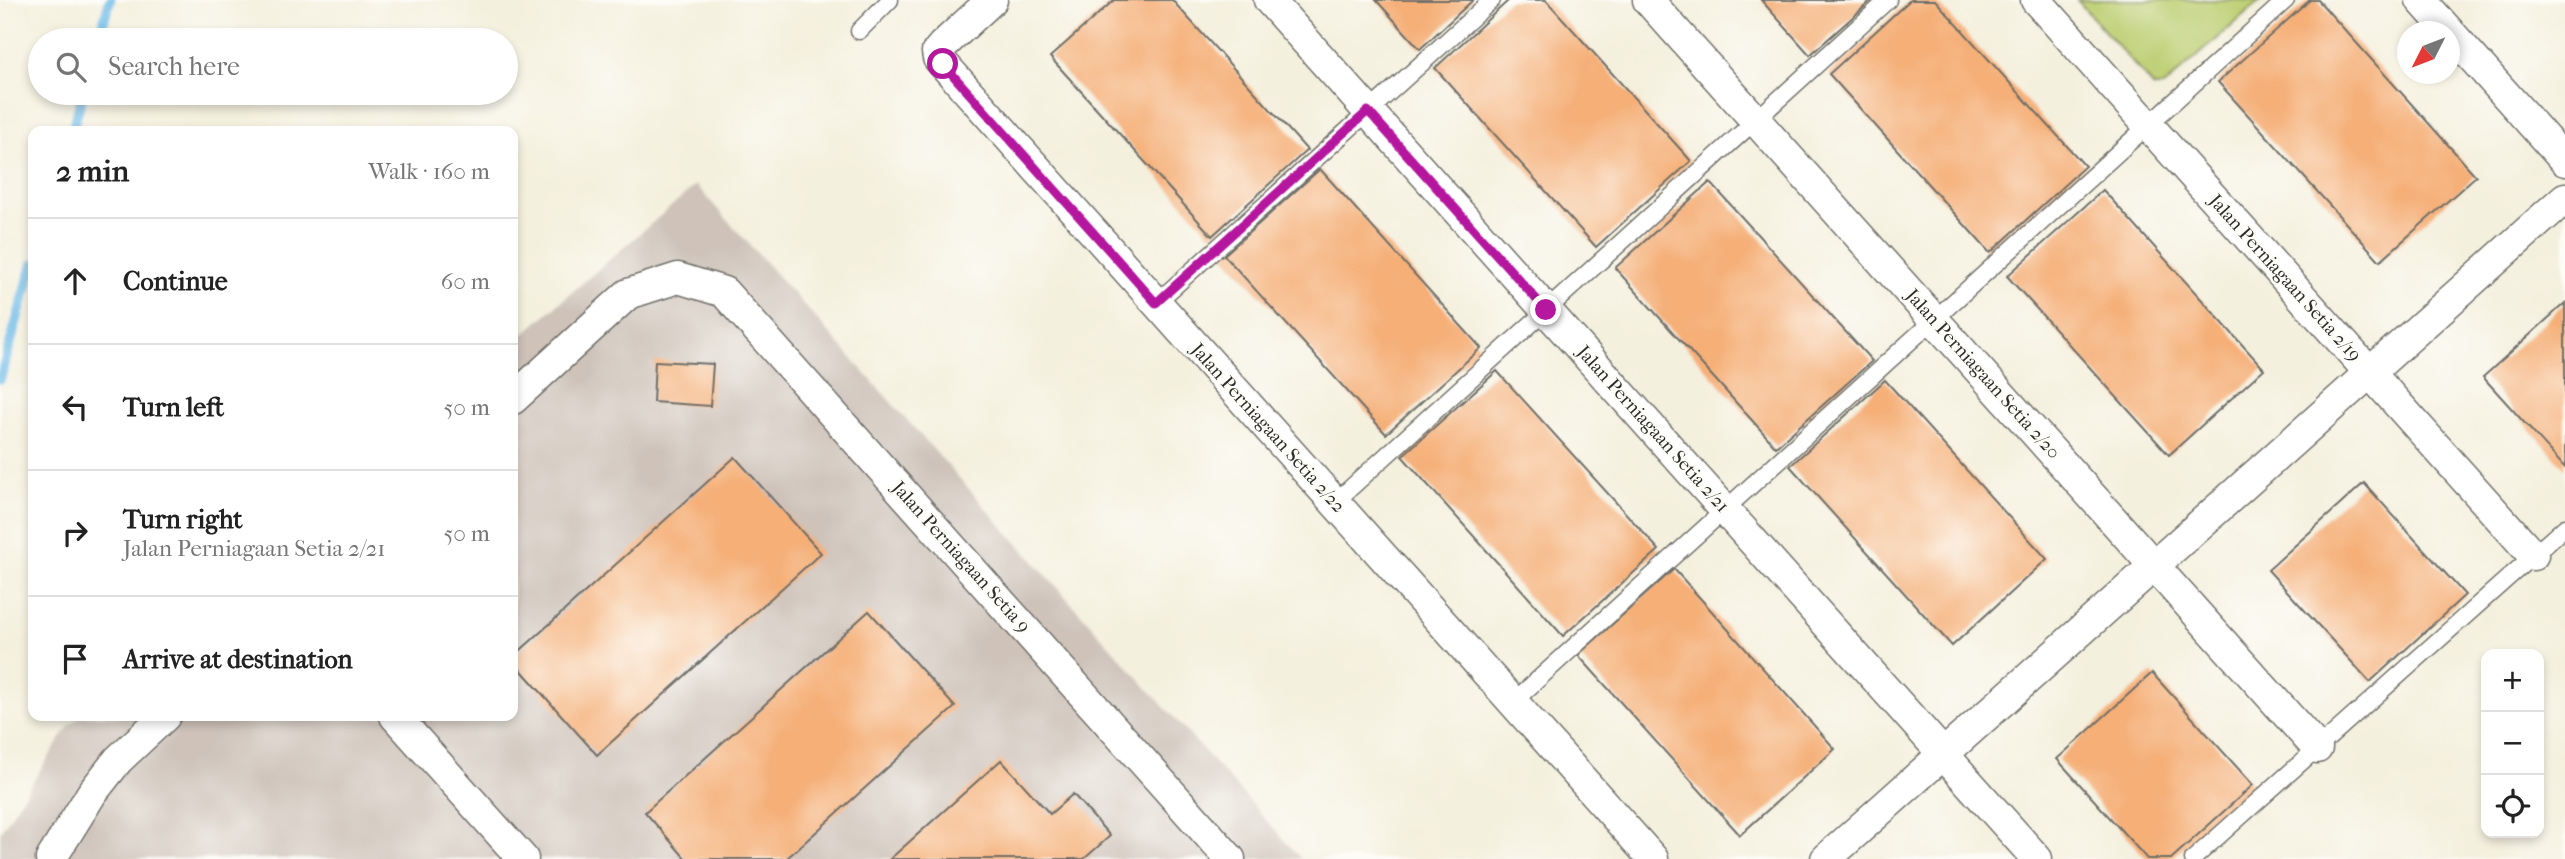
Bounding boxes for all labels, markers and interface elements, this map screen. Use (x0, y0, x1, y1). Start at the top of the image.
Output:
north arrow (2397, 21, 2460, 84)
search box (28, 28, 518, 105)
icon: search (52, 48, 90, 86)
route start (927, 48, 958, 79)
text: Search here (108, 51, 240, 82)
text: 2 min (56, 154, 129, 189)
text: Walk · 160 m (368, 158, 490, 185)
street label: Jalan Perniagaan Setia 2/19 (2203, 188, 2366, 366)
icon: ahead (56, 262, 94, 300)
text: Continue (123, 266, 228, 297)
text: 60 m (441, 268, 490, 295)
street label: Jalan Perniagaan Setia 2/20 (1900, 283, 2065, 463)
route end (1530, 294, 1561, 325)
street label: Jalan Perniagaan Setia 2/22 (1185, 337, 1350, 517)
street label: Jalan Perniagaan Setia 2/21 (1571, 340, 1734, 517)
icon: left (56, 388, 94, 426)
text: Turn left (123, 392, 224, 423)
text: 50 m (443, 394, 490, 421)
street label: Jalan Perniagaan Setia 9 (886, 475, 1035, 637)
text: Turn right (123, 504, 243, 535)
icon: right (56, 514, 94, 552)
text: 50 m (443, 520, 490, 547)
text: Jalan Perniagaan Setia 2/21 (123, 535, 386, 562)
icon: arrive (56, 640, 94, 678)
text: Arrive at destination (123, 644, 353, 675)
map controls (2481, 649, 2544, 838)
button: + (2481, 649, 2544, 712)
button: − (2481, 712, 2544, 775)
button: locate (2481, 775, 2544, 838)

